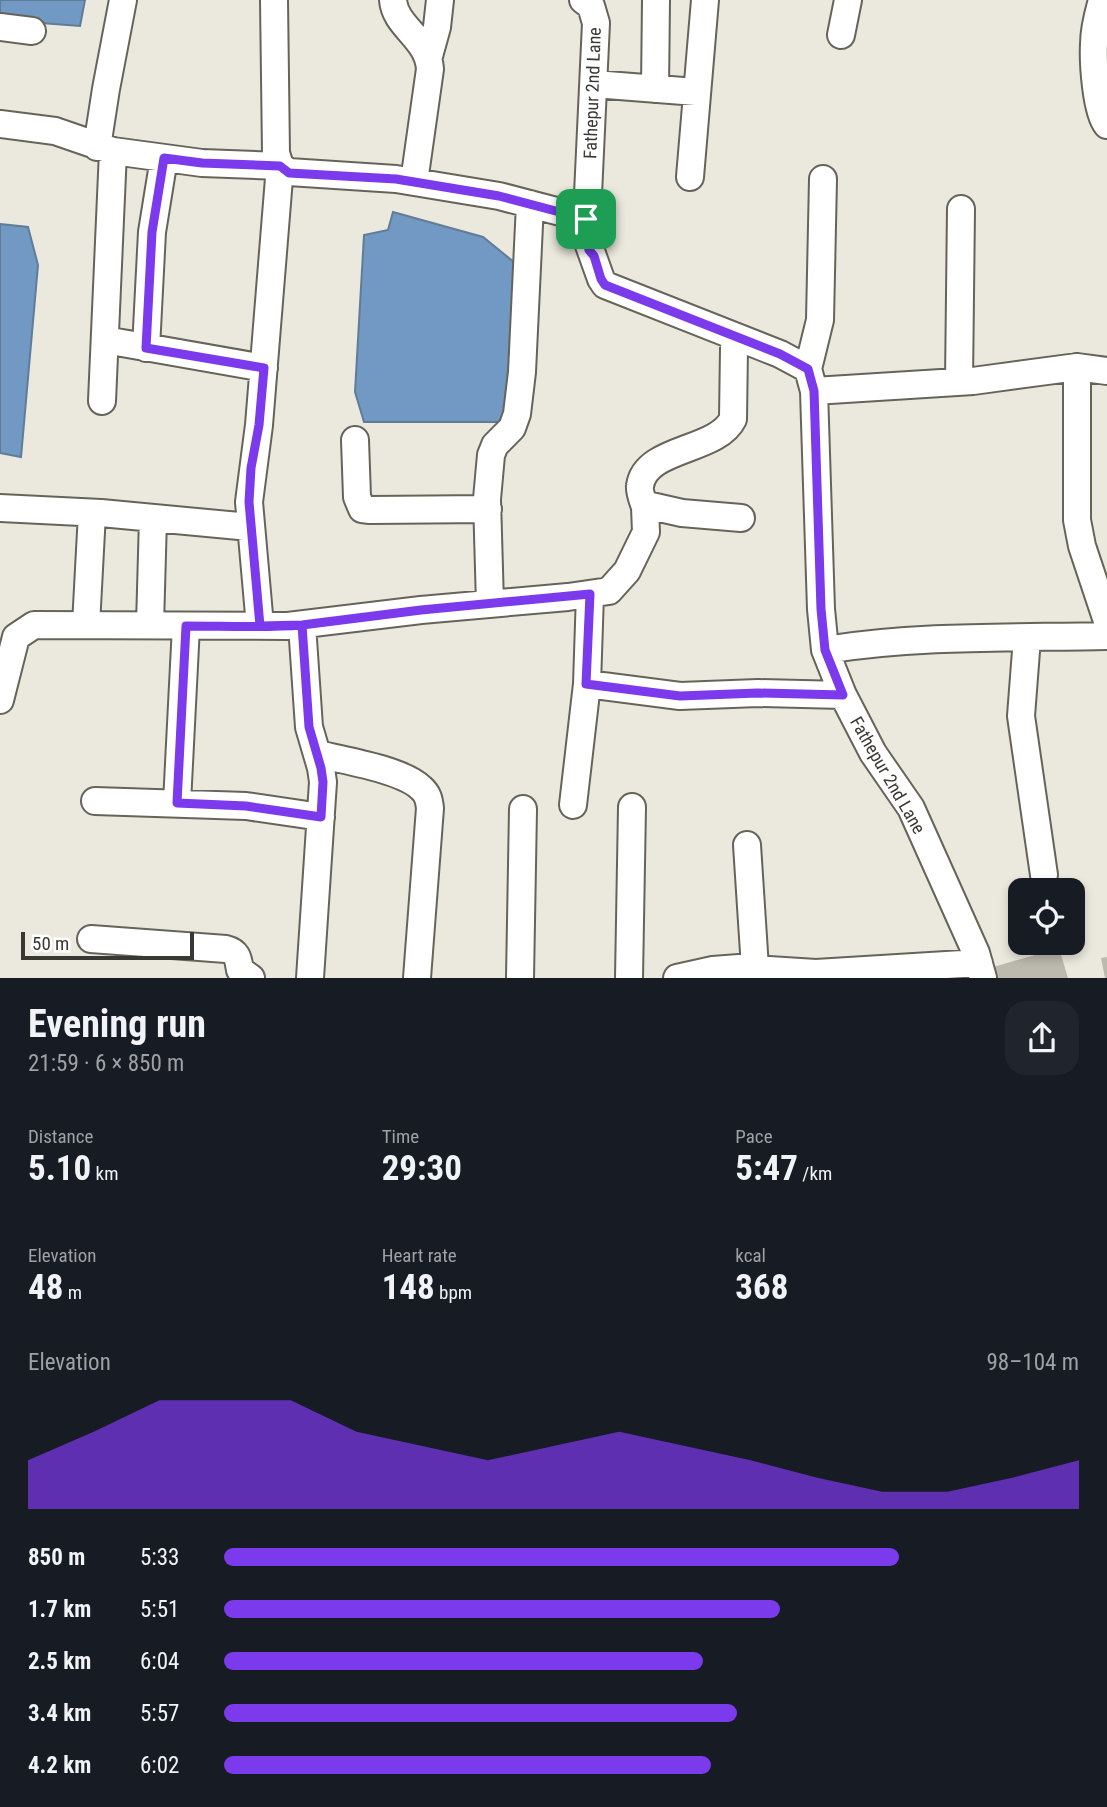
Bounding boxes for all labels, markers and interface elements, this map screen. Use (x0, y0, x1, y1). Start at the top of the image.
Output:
street label: Fathepur 2nd Lane (579, 27, 605, 159)
pin (556, 189, 616, 249)
icon: arrive (567, 200, 605, 238)
street label: Fathepur 2nd Lane (846, 713, 930, 837)
map controls (1008, 878, 1085, 955)
button: locate (1008, 878, 1085, 955)
scale bar (21, 929, 194, 960)
text: 50 m (32, 932, 69, 955)
button: share (1005, 1001, 1079, 1075)
text: Evening run (28, 1002, 206, 1046)
text: 21:59 · 6 × 850 m (28, 1050, 184, 1077)
text: Distance (28, 1125, 93, 1148)
text: Time (382, 1125, 419, 1148)
text: Pace (735, 1125, 773, 1148)
text: 5.10 (28, 1148, 91, 1189)
text: 29:30 (382, 1148, 462, 1189)
text: 5:47 (735, 1148, 798, 1189)
text: km (91, 1162, 118, 1185)
text: /km (798, 1162, 832, 1185)
text: Elevation (28, 1244, 96, 1267)
text: Heart rate (382, 1244, 457, 1267)
text: kcal (735, 1244, 766, 1267)
text: 48 (28, 1267, 63, 1308)
text: 148 (382, 1267, 435, 1308)
text: 368 (735, 1267, 788, 1308)
text: m (63, 1281, 82, 1304)
text: bpm (435, 1281, 472, 1304)
text: Elevation (28, 1349, 111, 1376)
text: 98–104 m (986, 1349, 1079, 1376)
text: 850 m (28, 1544, 85, 1571)
text: 5:33 (140, 1544, 179, 1571)
text: 1.7 km (28, 1596, 91, 1623)
text: 5:51 (140, 1596, 179, 1623)
text: 2.5 km (28, 1648, 91, 1675)
text: 6:04 (140, 1648, 179, 1675)
text: 3.4 km (28, 1700, 91, 1727)
text: 5:57 (140, 1700, 179, 1727)
text: 4.2 km (28, 1752, 91, 1779)
text: 6:02 (140, 1752, 179, 1779)

